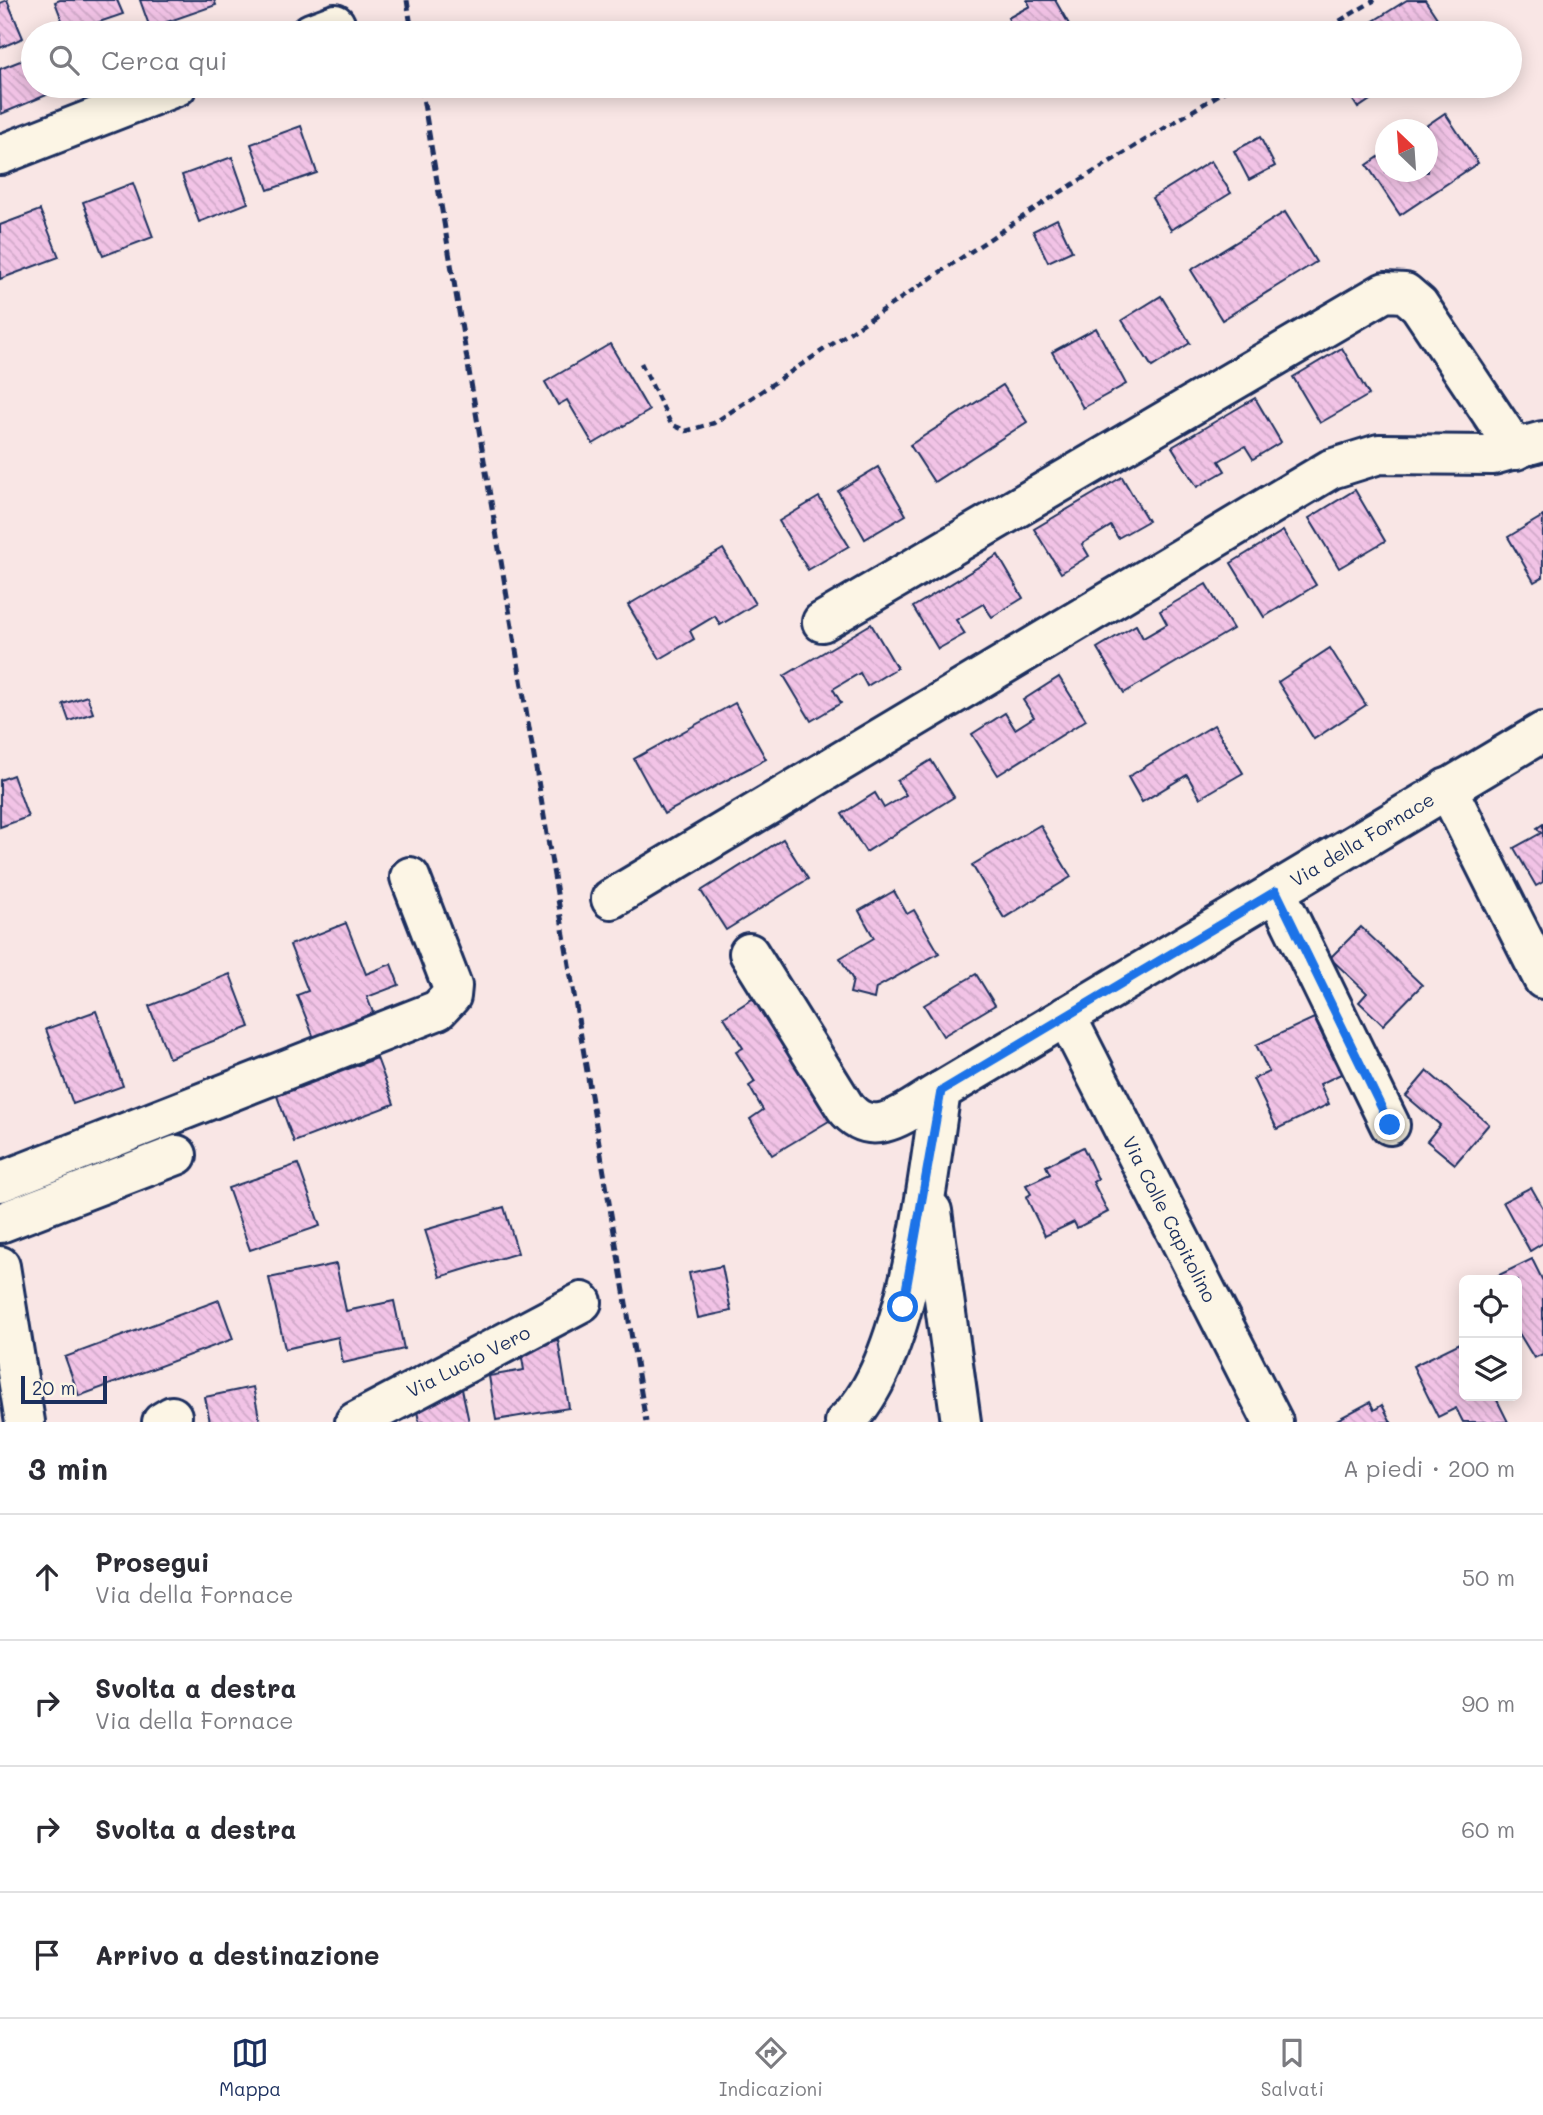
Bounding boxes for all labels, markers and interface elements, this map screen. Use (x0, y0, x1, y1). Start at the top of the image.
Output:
search box (21, 21, 1522, 98)
icon: search (45, 41, 83, 79)
text: Cerca qui (101, 43, 227, 77)
north arrow (1375, 119, 1438, 182)
street label: Via della Fornace (1285, 786, 1439, 892)
route end (1374, 1109, 1405, 1140)
street label: Via Colle Capitolino (1117, 1132, 1223, 1306)
map controls (1459, 1275, 1522, 1401)
button: locate (1459, 1275, 1522, 1338)
route start (887, 1291, 918, 1322)
street label: Via Lucio Vero (402, 1319, 534, 1403)
button: layers (1459, 1338, 1522, 1401)
scale bar (21, 1373, 107, 1405)
text: 20 m (32, 1375, 76, 1400)
text: 3 min (28, 1448, 108, 1488)
text: A piedi · 200 m (1343, 1453, 1515, 1483)
text: Prosegui (95, 1545, 210, 1579)
icon: ahead (28, 1558, 66, 1596)
text: 50 m (1462, 1562, 1515, 1592)
text: Via della Fornace (95, 1579, 293, 1609)
text: Svolta a destra (95, 1671, 296, 1705)
icon: right (28, 1684, 66, 1722)
text: 90 m (1462, 1688, 1515, 1718)
text: Via della Fornace (95, 1705, 293, 1735)
icon: right (28, 1810, 66, 1848)
text: Svolta a destra (95, 1812, 296, 1846)
text: 60 m (1461, 1814, 1515, 1844)
icon: arrive (28, 1936, 66, 1974)
text: Arrivo a destinazione (95, 1938, 380, 1972)
tab: Mappa (219, 2034, 281, 2101)
tab: Indicazioni (719, 2034, 823, 2101)
tab: Salvati (1261, 2034, 1324, 2101)

